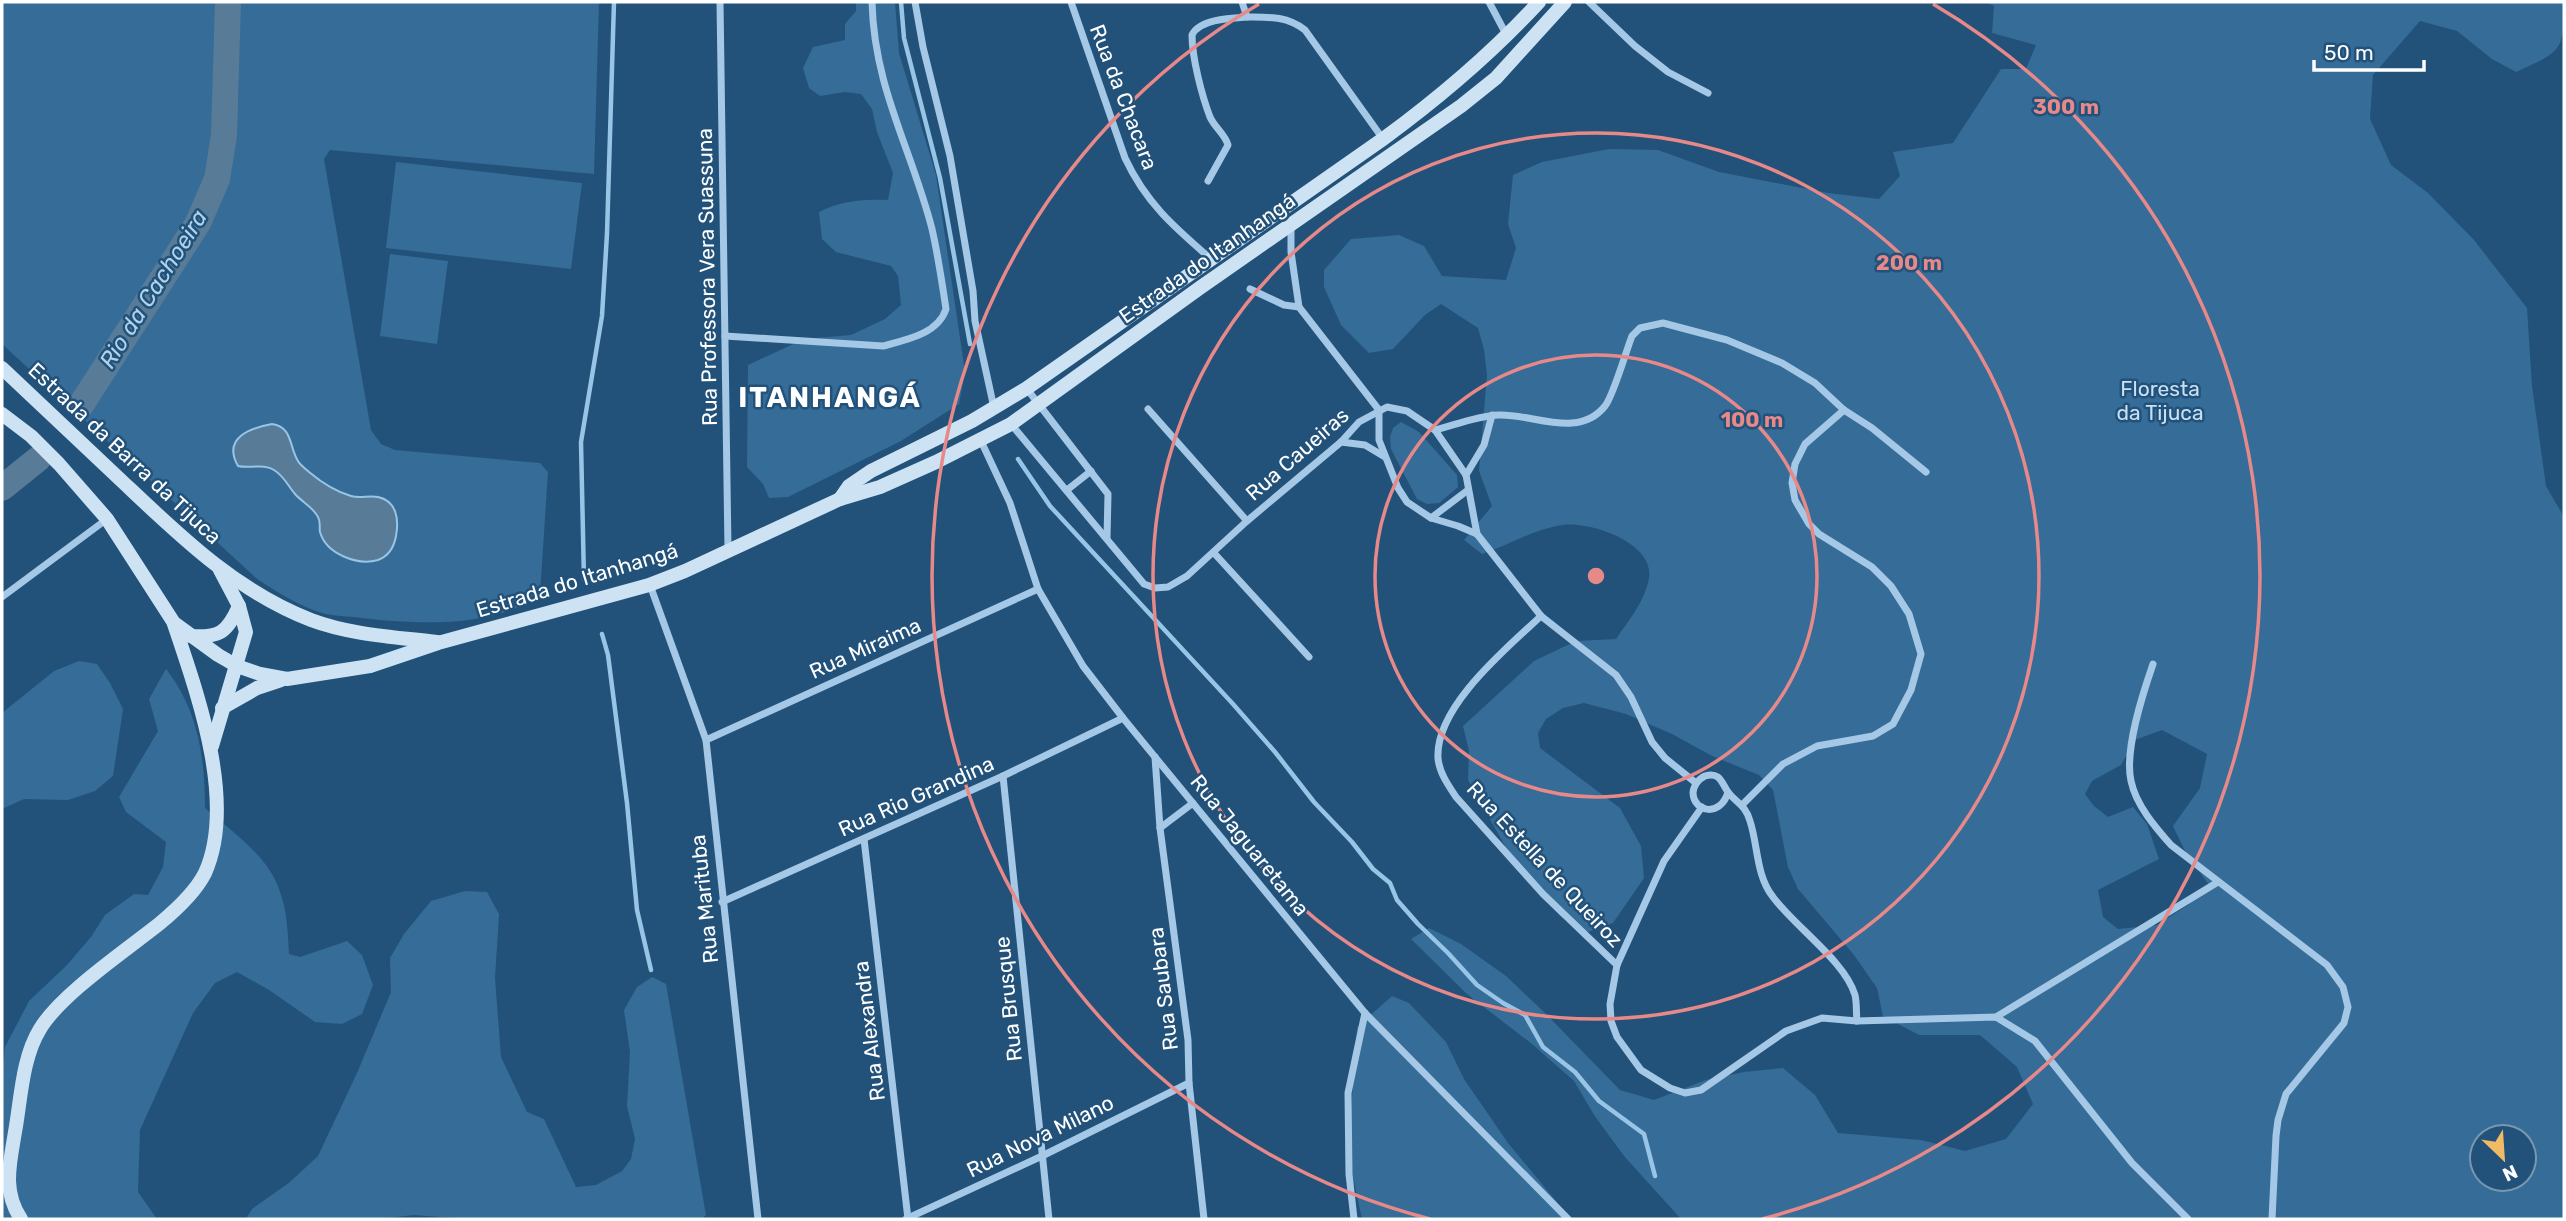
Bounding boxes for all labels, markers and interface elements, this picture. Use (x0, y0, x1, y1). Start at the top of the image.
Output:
street label: Rua da Chacara (1085, 21, 1163, 173)
scale bar (2314, 28, 2424, 72)
text: 50 m (2324, 40, 2374, 65)
text: 300 m (2033, 94, 2099, 119)
street label: Rua Professora Vera Suassuna (692, 128, 722, 426)
street label: Estrada do Itanhangá (1114, 188, 1300, 328)
water label: Rio da Cachoeira (93, 205, 213, 373)
text: 200 m (1876, 250, 1942, 275)
street label: Estrada da Barra da Tijuca (23, 357, 227, 549)
park label: Floresta da Tijuca (2116, 376, 2204, 425)
district label: ITANHANGÁ (738, 381, 922, 414)
street label: Rua Caueiras (1240, 402, 1354, 506)
text: 100 m (1721, 407, 1783, 432)
street label: Estrada do Itanhangá (473, 537, 681, 623)
centre of rings (1584, 564, 1608, 588)
street label: Rua Miraima (805, 612, 925, 684)
street label: Rua Rio Grandina (834, 751, 998, 841)
street label: Rua Jaguaretama (1185, 769, 1315, 921)
street label: Rua Estella de Queiroz (1462, 776, 1628, 952)
street label: Rua Marituba (685, 833, 723, 965)
street label: Rua Saubara (1143, 926, 1183, 1052)
street label: Rua Brusque (989, 935, 1027, 1063)
street label: Rua Alexandra (848, 960, 890, 1102)
street label: Rua Nova Milano (962, 1090, 1118, 1182)
north arrow (2468, 1123, 2538, 1193)
text: N (2499, 1160, 2521, 1186)

